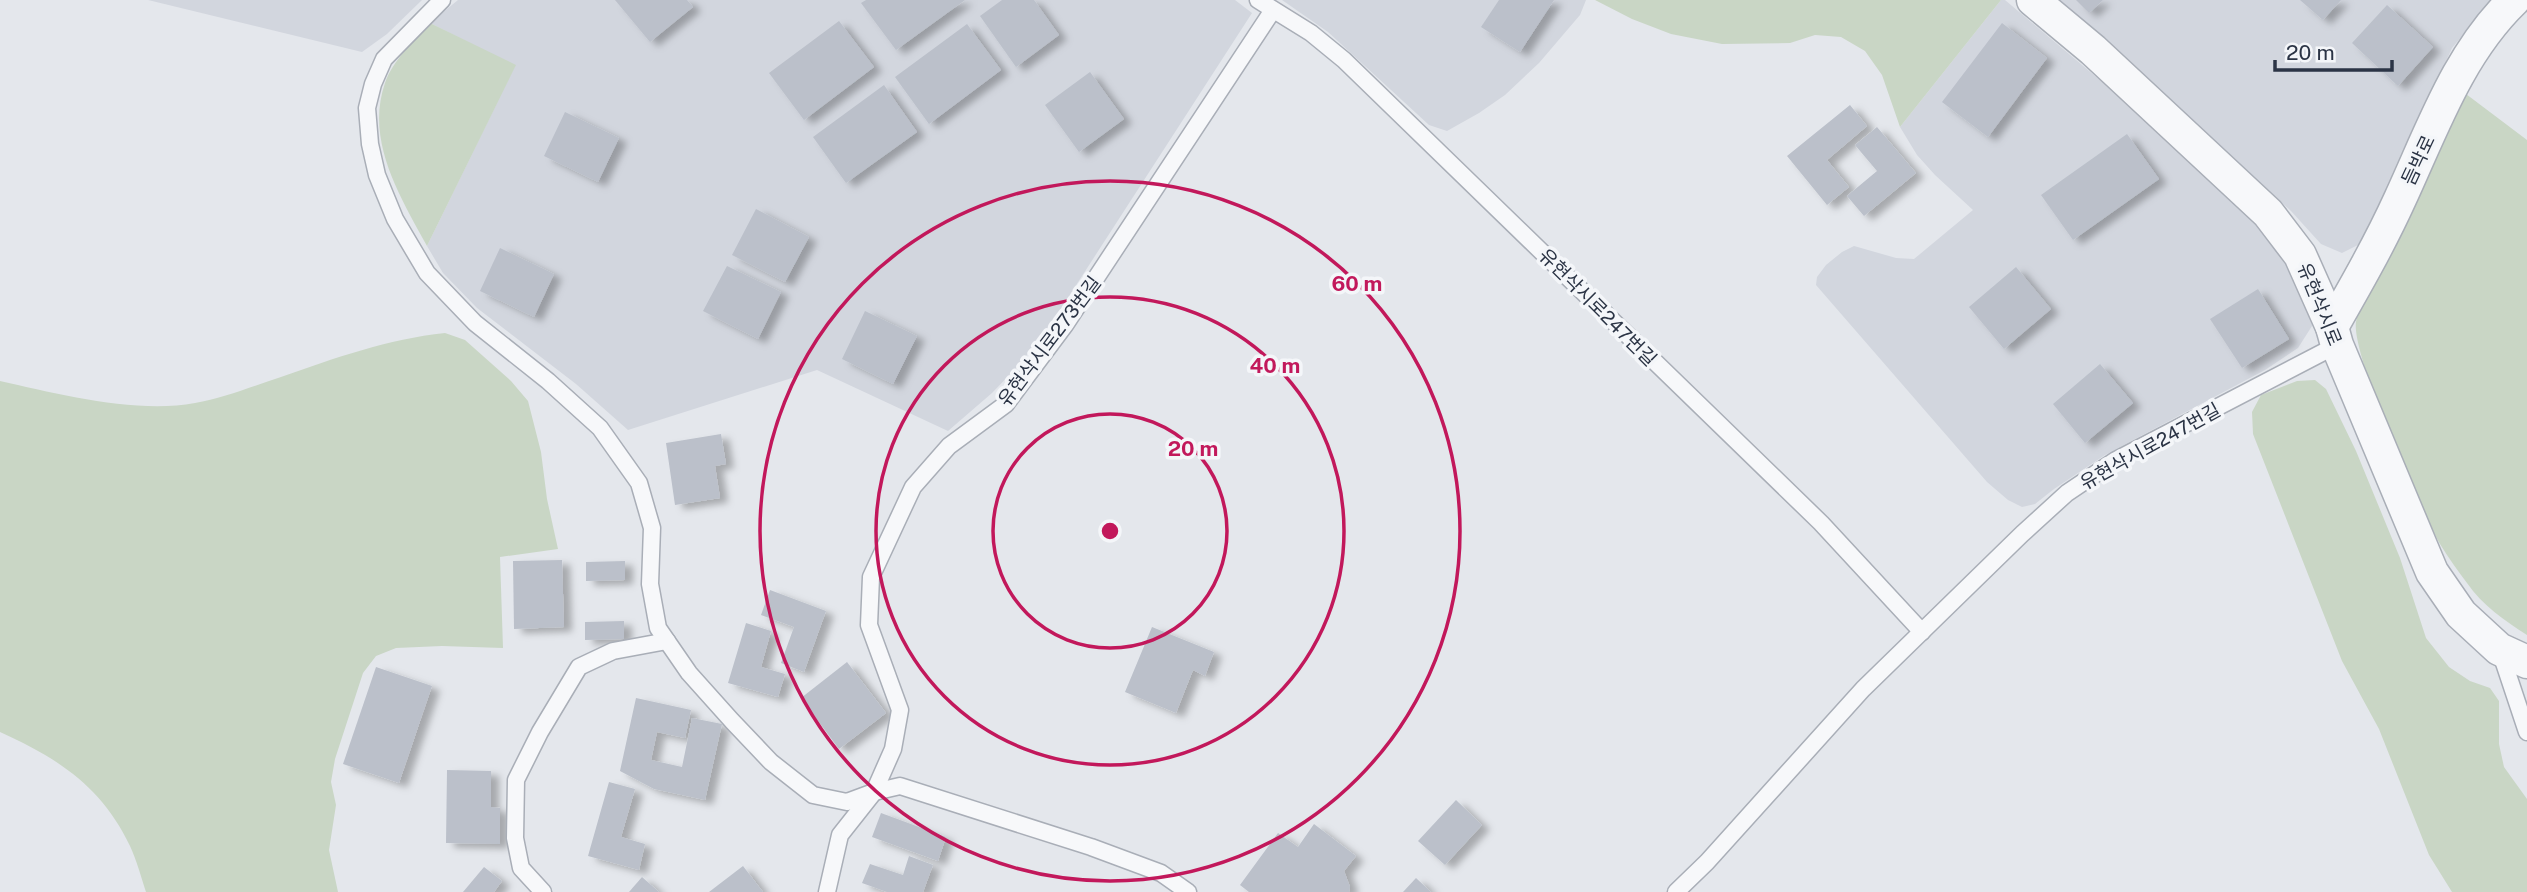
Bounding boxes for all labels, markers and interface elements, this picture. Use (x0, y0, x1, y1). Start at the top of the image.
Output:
scale bar (2275, 28, 2392, 72)
text: 20 m (2286, 40, 2335, 65)
street label: 듬박로 (2397, 132, 2439, 188)
street label: 유현삭시로247번길 (1535, 244, 1661, 370)
street label: 유현삭시로 (2293, 259, 2347, 349)
text: 60 m (1332, 271, 1382, 296)
street label: 유현삭시로273번길 (993, 272, 1105, 410)
text: 40 m (1250, 353, 1300, 378)
street label: 유현삭시로247번길 (2076, 398, 2224, 494)
text: 20 m (1168, 436, 1218, 461)
centre of rings (1098, 519, 1122, 543)

